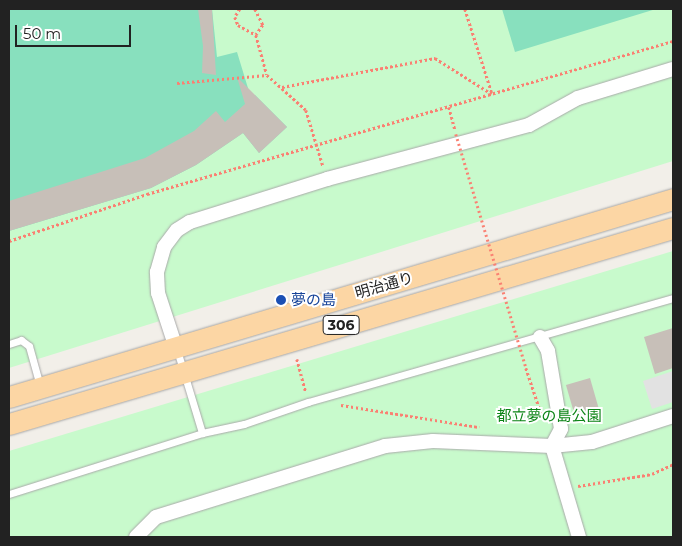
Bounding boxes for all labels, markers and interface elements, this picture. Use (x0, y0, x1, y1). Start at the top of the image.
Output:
scale bar (18, 15, 134, 47)
text: 50 m (23, 24, 61, 43)
street label: 明治通り (353, 268, 415, 302)
place label: 夢の島 (291, 291, 336, 309)
marker: 夢の島 (275, 294, 287, 306)
road number: 306 (322, 314, 360, 336)
park label: 都立夢の島公園 (497, 407, 601, 425)

